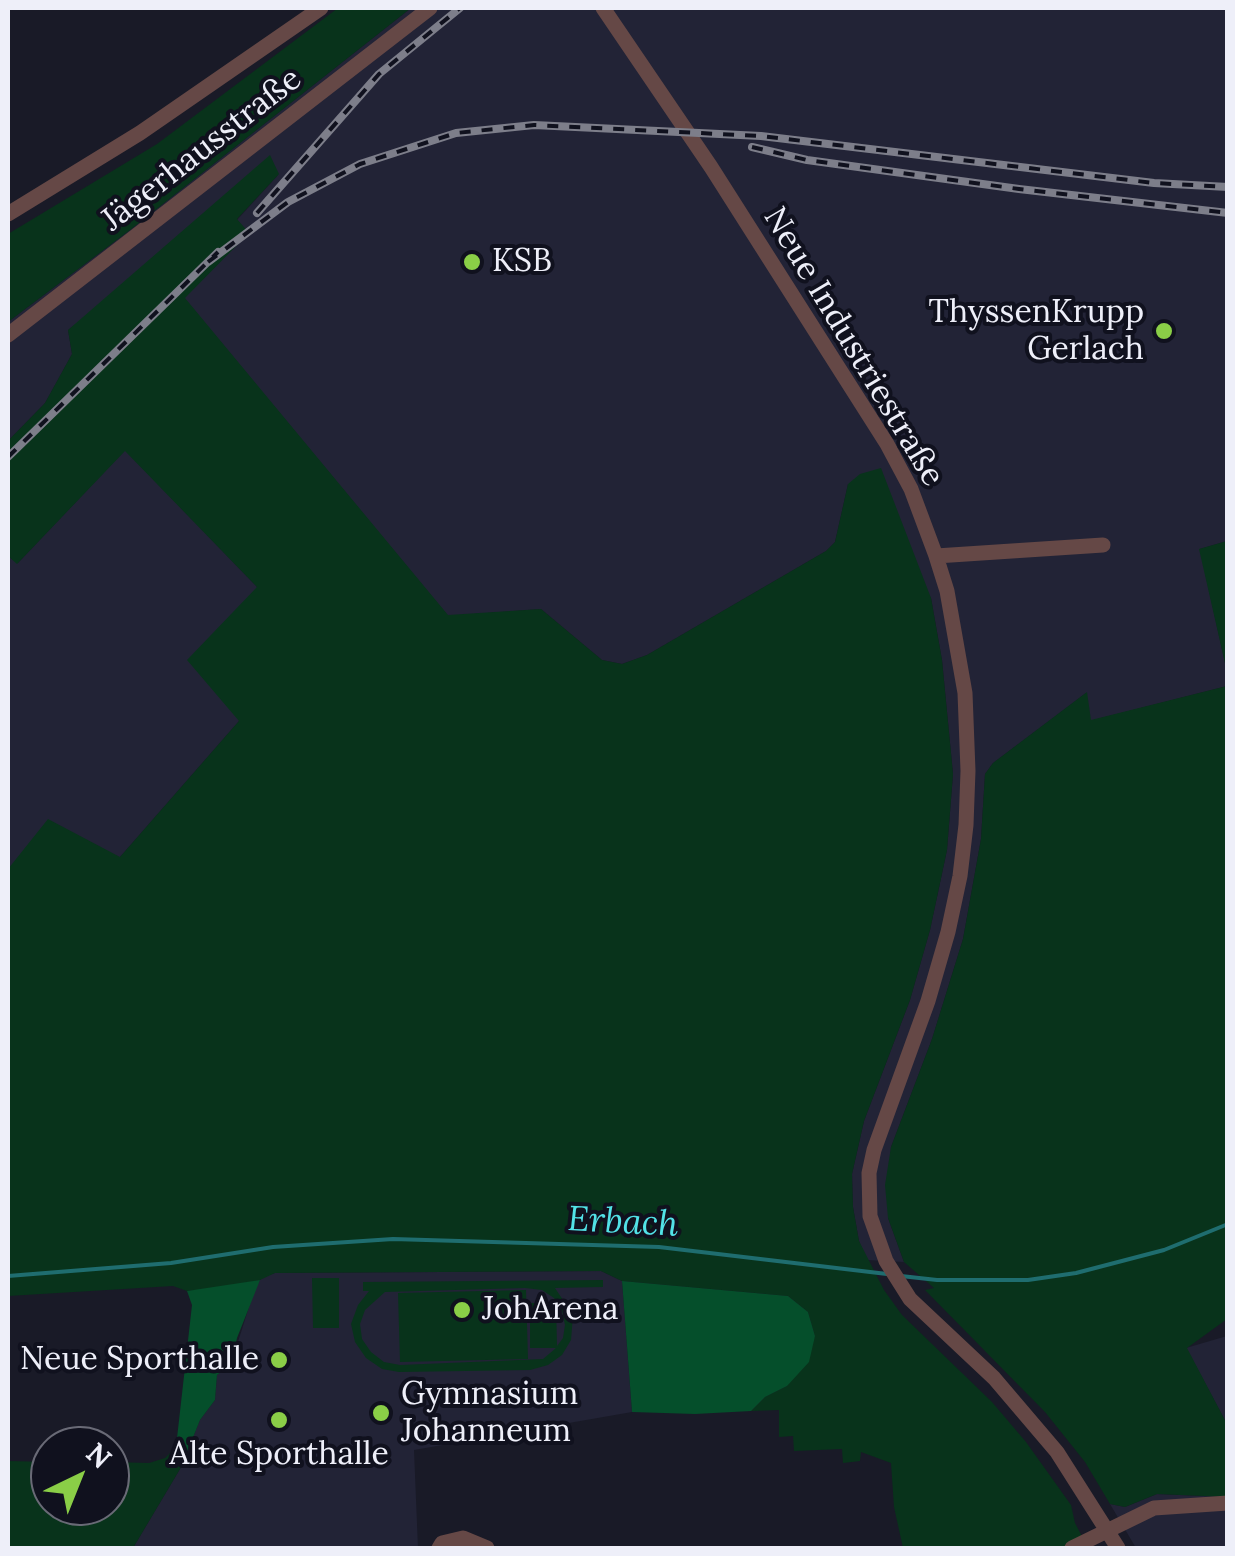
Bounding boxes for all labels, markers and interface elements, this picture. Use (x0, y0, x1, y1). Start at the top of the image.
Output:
street label: Jägerhausstraße (95, 60, 309, 240)
street label: Neue Industriestraße (755, 201, 951, 493)
place label: KSB (492, 243, 552, 281)
marker: KSB (461, 251, 483, 273)
place label: ThyssenKrupp Gerlach (928, 294, 1144, 369)
marker: ThyssenKrupp Gerlach (1153, 320, 1175, 342)
water label: Erbach (567, 1199, 679, 1247)
place label: JohArena (482, 1291, 619, 1329)
marker: JohArena (451, 1299, 473, 1321)
place label: Neue Sporthalle (20, 1341, 259, 1379)
marker: Neue Sporthalle (268, 1349, 290, 1371)
place label: Gymnasium Johanneum (401, 1376, 578, 1451)
marker: Gymnasium Johanneum (370, 1402, 392, 1424)
marker: Alte Sporthalle (268, 1409, 290, 1431)
north arrow (30, 1426, 130, 1526)
text: N (79, 1435, 119, 1476)
place label: Alte Sporthalle (169, 1436, 389, 1474)

